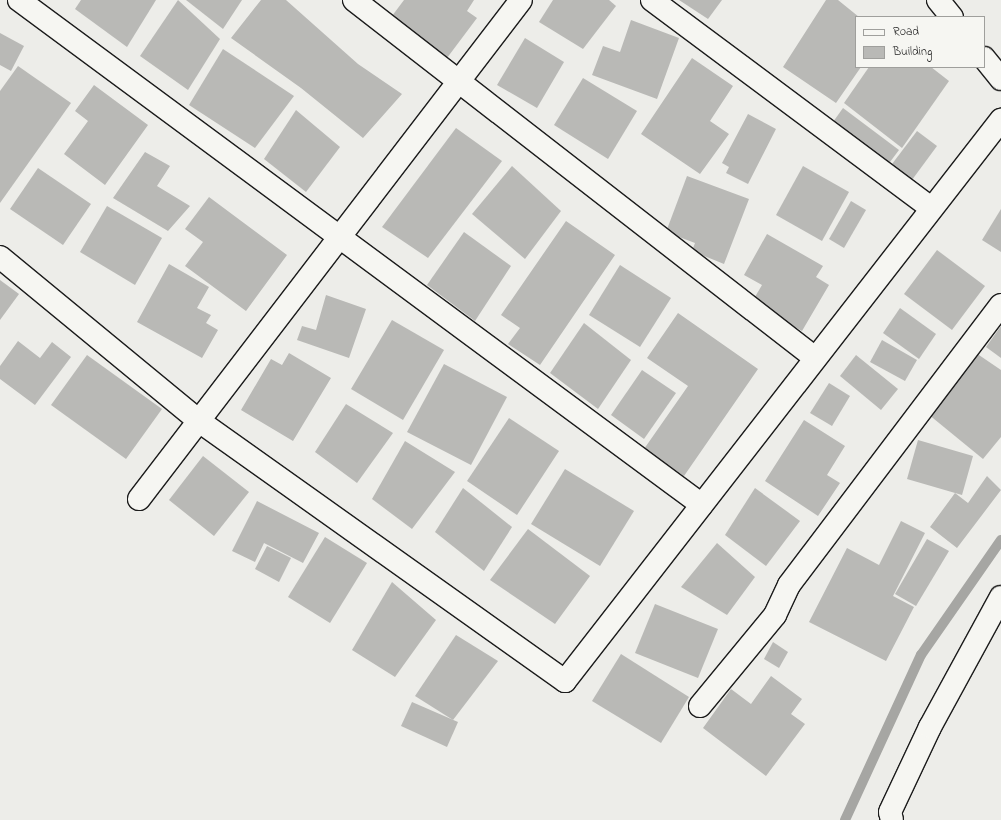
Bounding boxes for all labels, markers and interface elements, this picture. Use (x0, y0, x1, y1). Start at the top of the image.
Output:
legend (855, 16, 985, 68)
text: Road (893, 23, 919, 41)
text: Building (893, 43, 932, 61)

